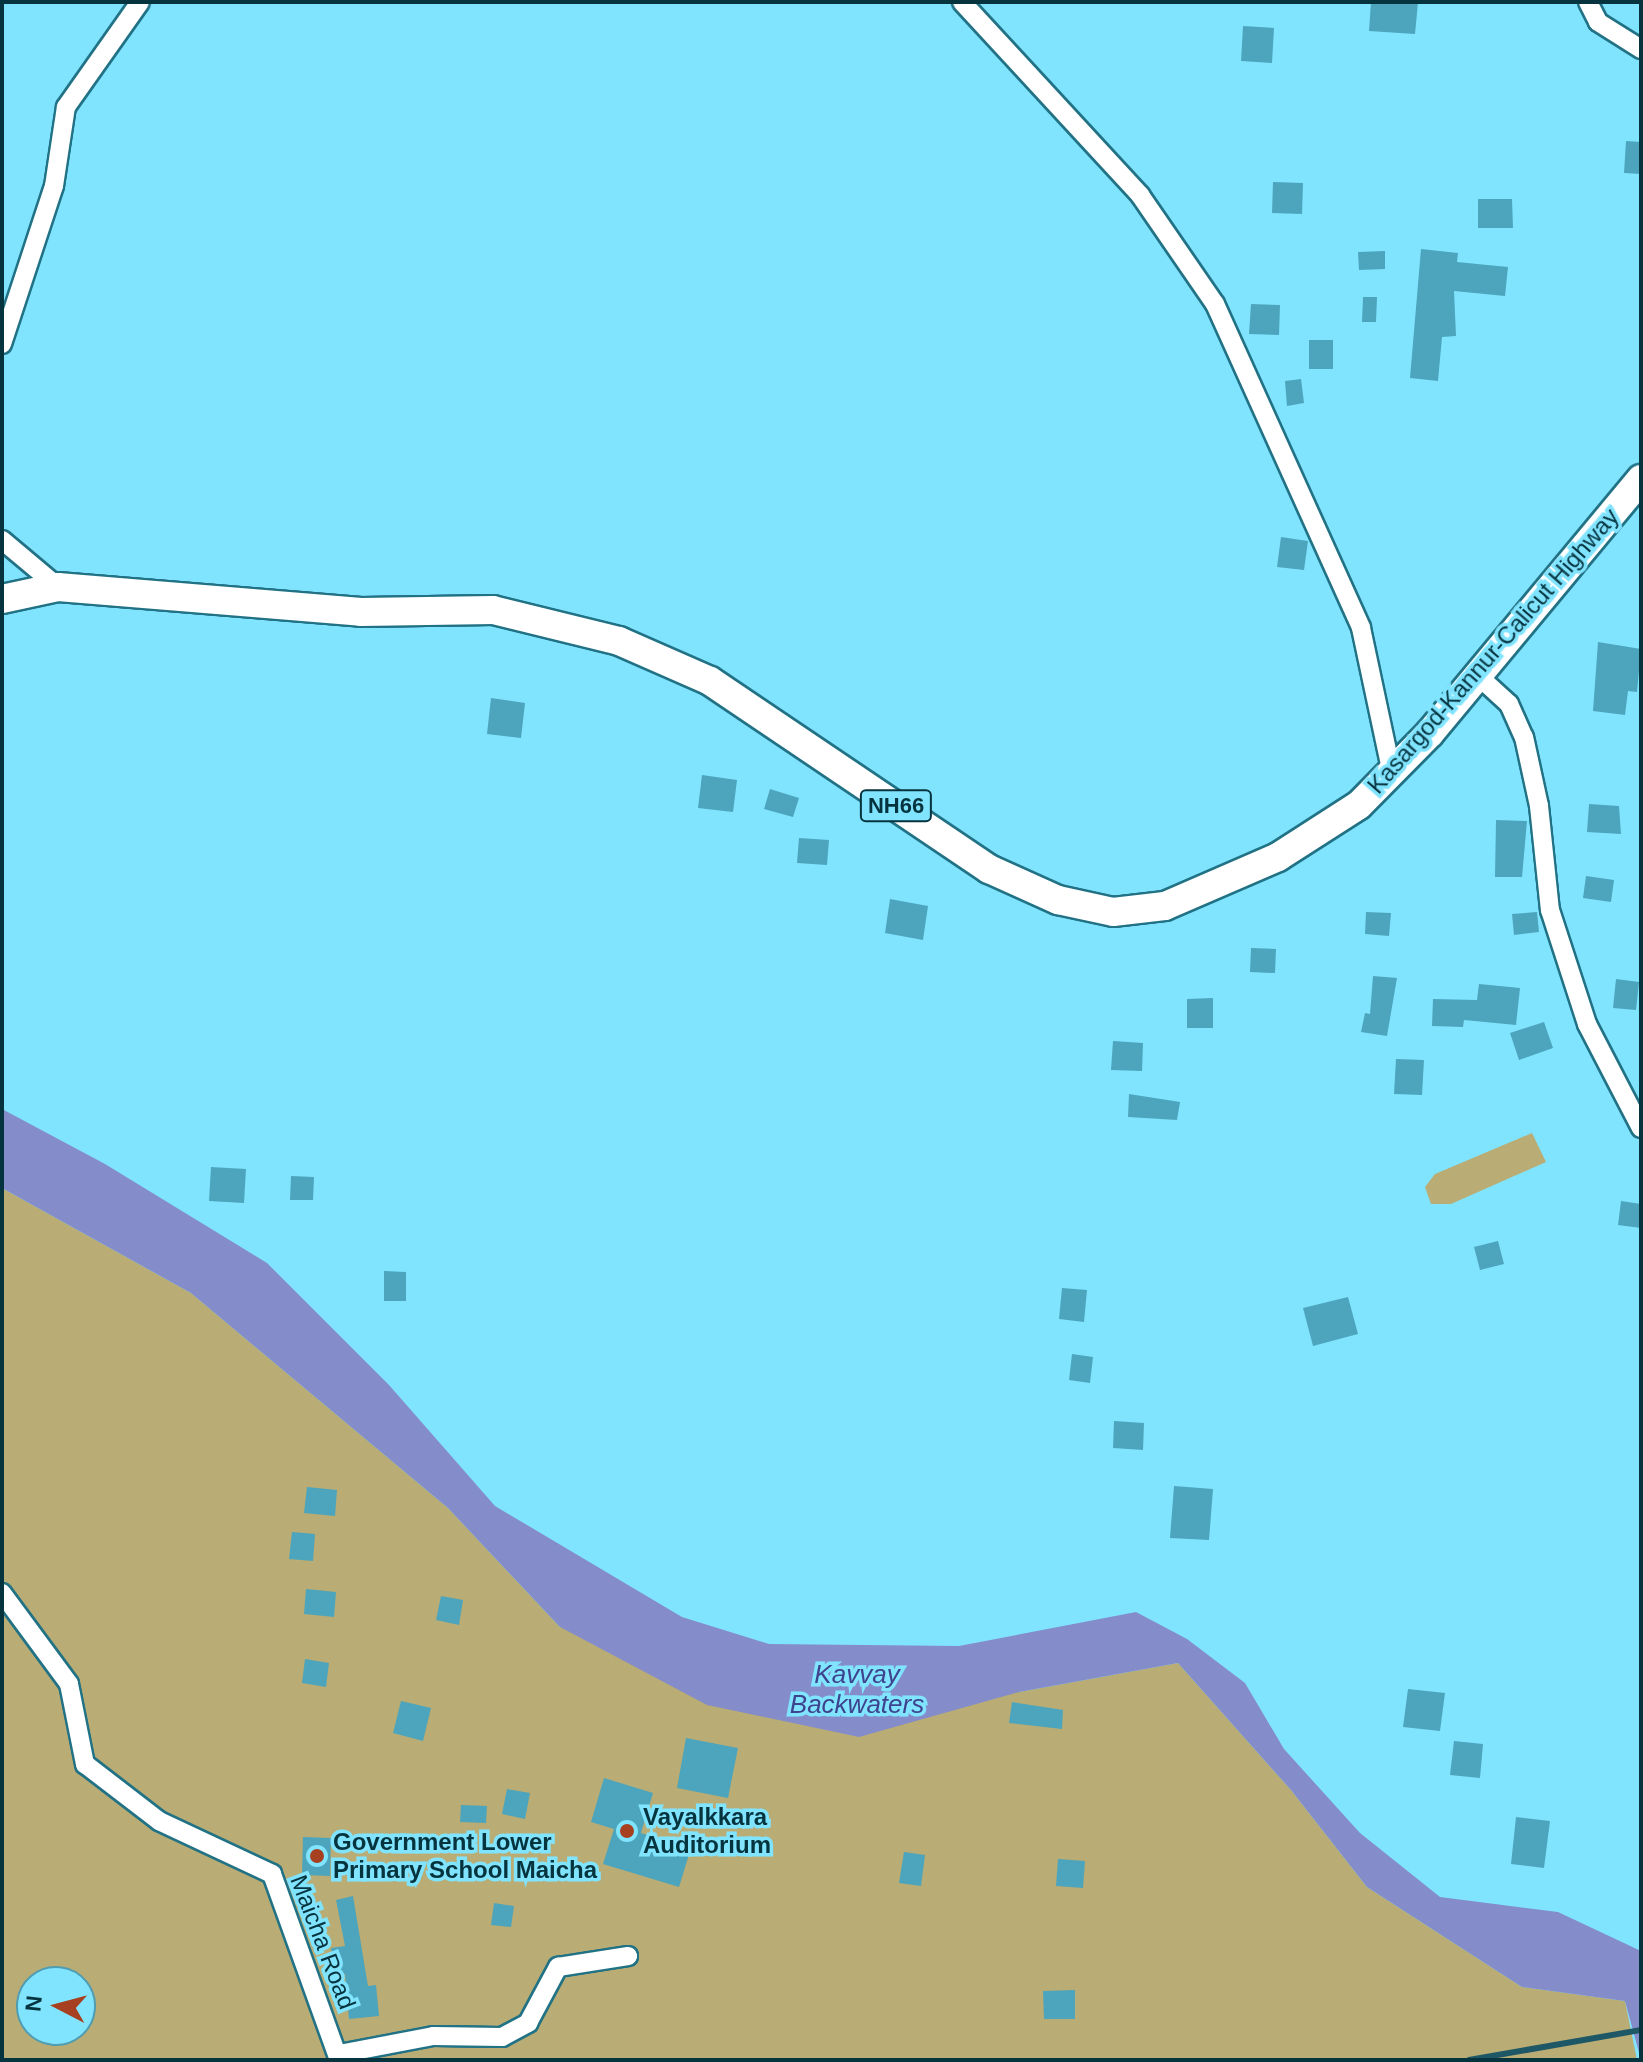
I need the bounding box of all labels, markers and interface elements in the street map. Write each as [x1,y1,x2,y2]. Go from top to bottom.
street label: Kasargod-Kannur-Calicut Highway [1361,503,1625,799]
road number: NH66 [858,788,934,824]
water label: Kavvay Backwaters [790,1659,924,1720]
place label: Vayalkkara Auditorium [643,1803,771,1859]
marker: Vayalkkara Auditorium [618,1822,636,1840]
place label: Government Lower Primary School Maicha [333,1828,597,1884]
marker: Government Lower Primary School Maicha [308,1847,326,1865]
street label: Maicha Road [284,1871,362,2013]
north arrow [16,1966,96,2046]
text: N [20,1994,47,2013]

